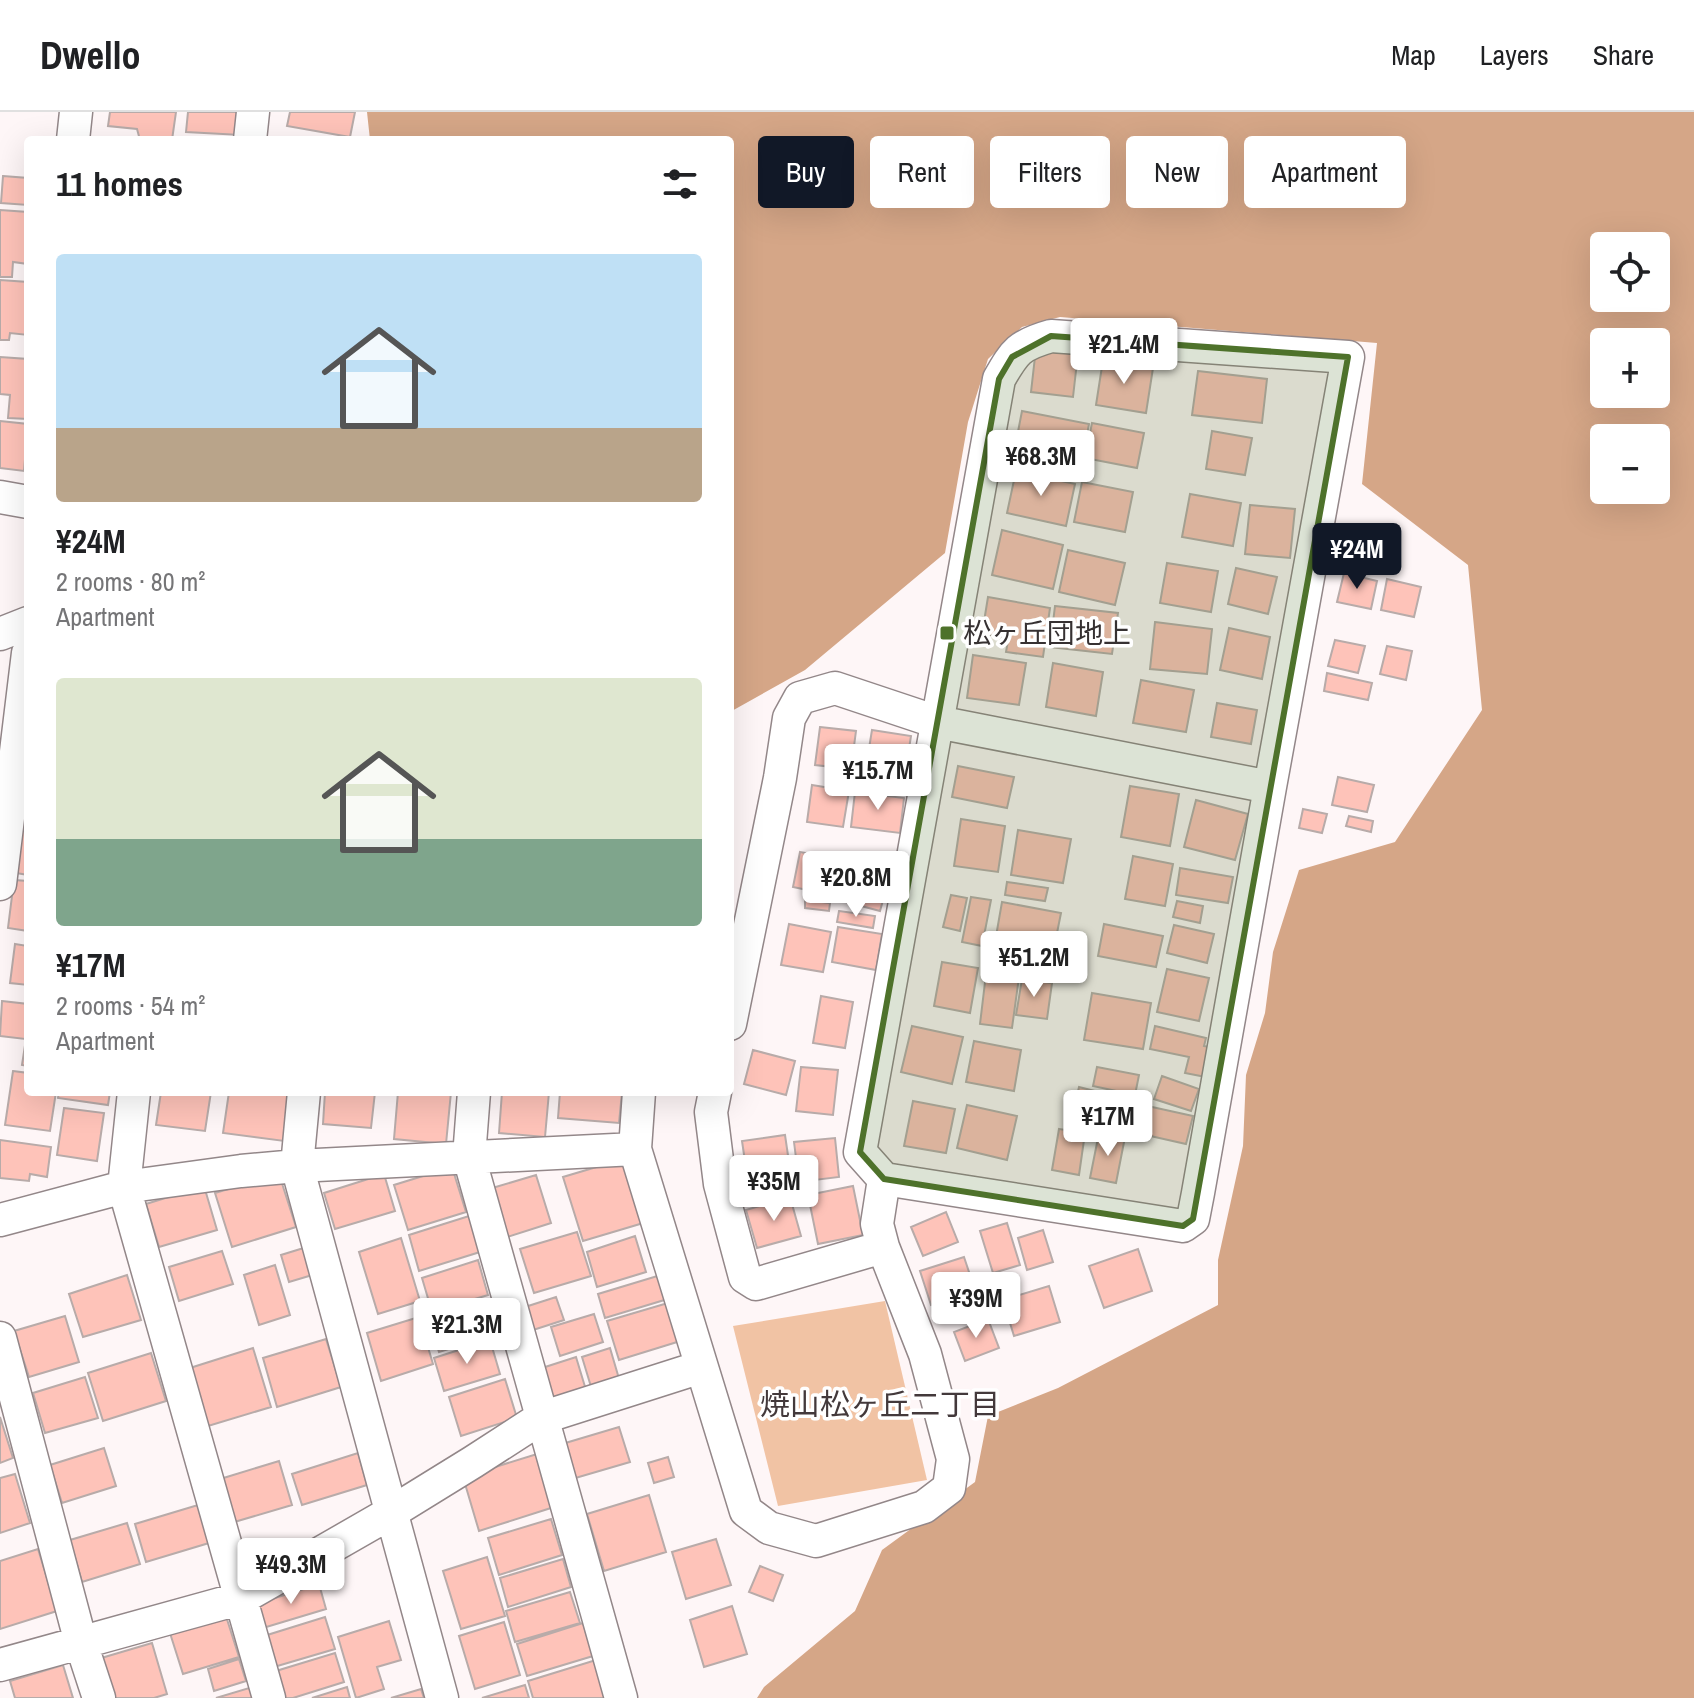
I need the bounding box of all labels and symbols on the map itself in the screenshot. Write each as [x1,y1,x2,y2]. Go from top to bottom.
pin: ¥21.4M [1059,318,1189,386]
pin: ¥68.3M [976,430,1106,498]
pin: ¥24M [1310,523,1404,591]
place label: 松ヶ丘団地上 [963,614,1131,652]
marker: 松ヶ丘団地上 [938,624,956,642]
pin: ¥15.7M [813,744,943,812]
pin: ¥20.8M [791,851,921,919]
pin: ¥51.2M [969,931,1099,999]
pin: ¥17M [1061,1090,1155,1158]
pin: ¥35M [727,1155,821,1223]
pin: ¥39M [929,1272,1023,1340]
pin: ¥21.3M [402,1298,532,1366]
district label: 焼山松ヶ丘二丁目 [760,1384,1000,1424]
pin: ¥49.3M [226,1538,356,1606]

